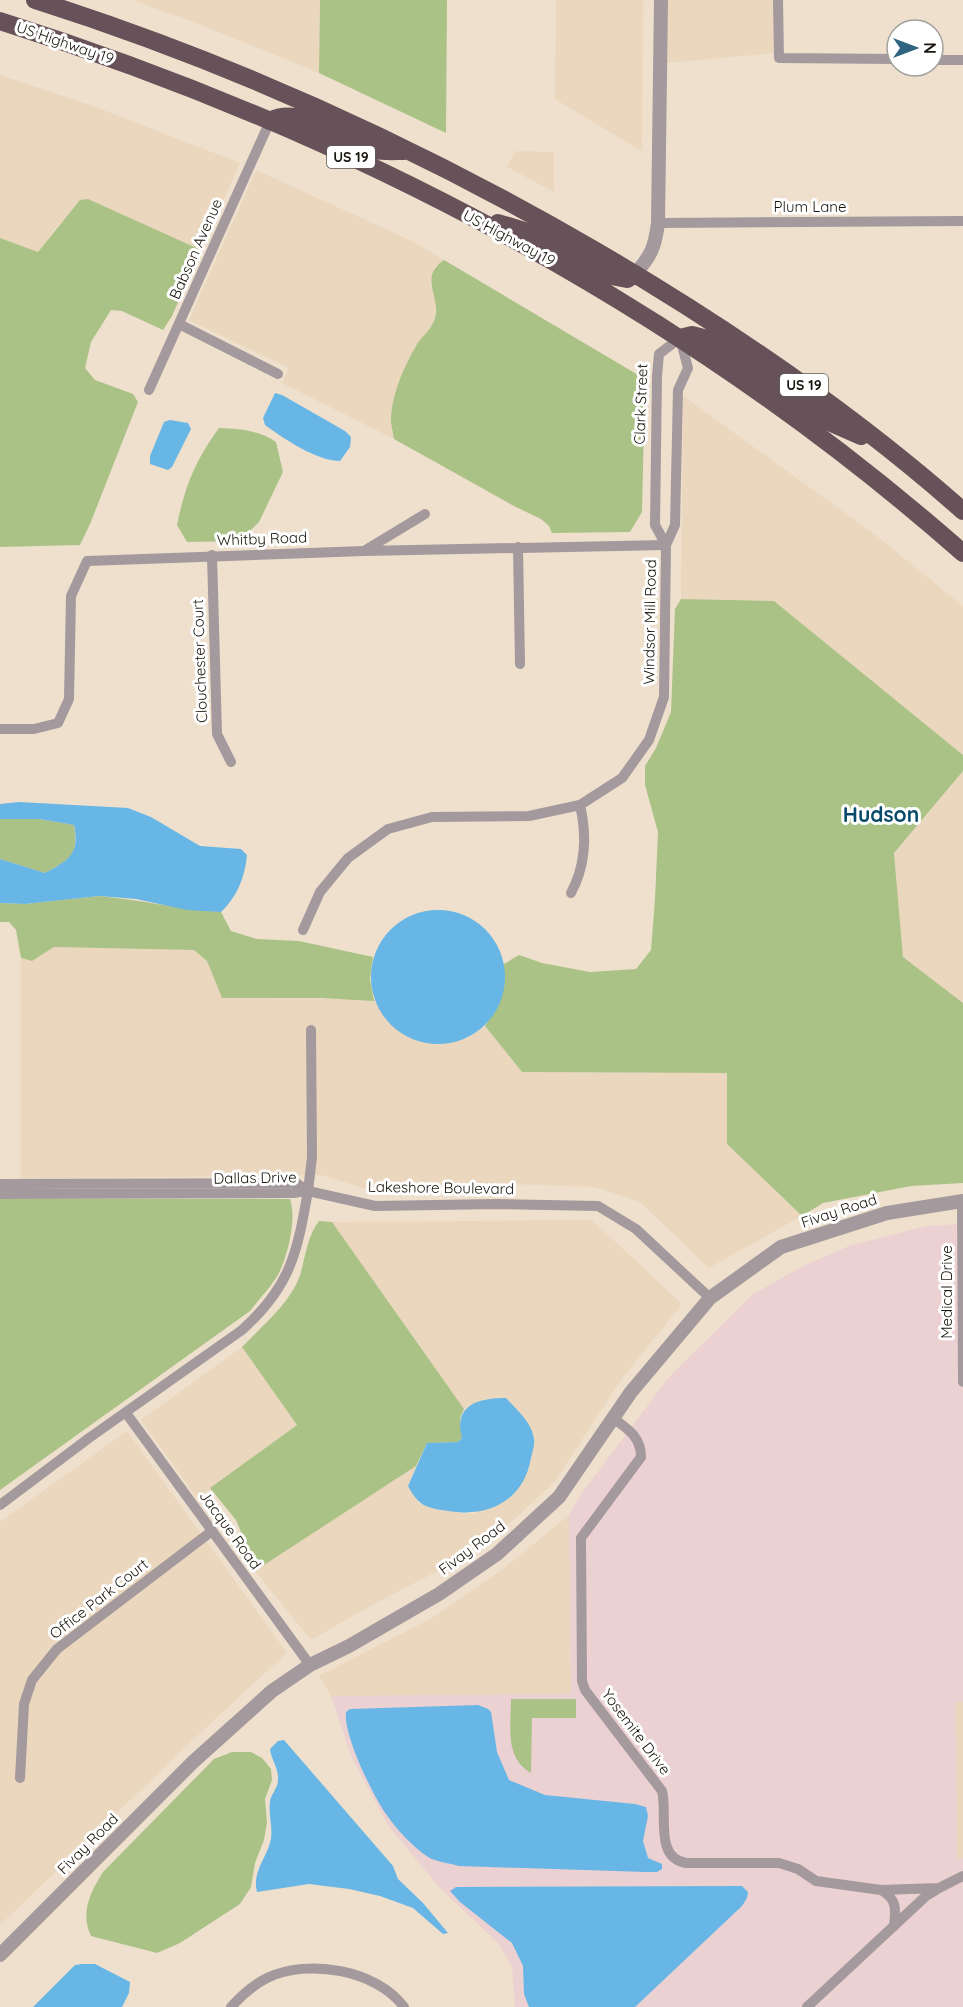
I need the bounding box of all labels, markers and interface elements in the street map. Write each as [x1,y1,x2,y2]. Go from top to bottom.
street label: US Highway 19 [14,17,116,68]
north arrow [885,18,945,78]
text: N [920,42,940,54]
road number: US 19 [327,146,375,168]
street label: Babson Avenue [165,196,226,302]
street label: Plum Lane [774,197,846,216]
street label: US Highway 19 [460,205,559,270]
street label: Clark Street [630,363,651,445]
road number: US 19 [780,374,828,396]
street label: Whitby Road [217,527,307,550]
street label: Windsor Mill Road [639,559,660,685]
street label: Clouchester Court [188,599,211,723]
district label: Hudson [843,801,919,827]
street label: Dallas Drive [213,1167,297,1188]
street label: Lakeshore Boulevard [368,1177,514,1198]
street label: Fivay Road [799,1189,879,1232]
street label: Medical Drive [937,1245,956,1339]
street label: Jacque Road [195,1487,265,1573]
street label: Fivay Road [435,1516,509,1579]
street label: Office Park Court [46,1554,152,1643]
street label: Yosemite Drive [598,1685,675,1779]
street label: Fivay Road [53,1809,122,1878]

